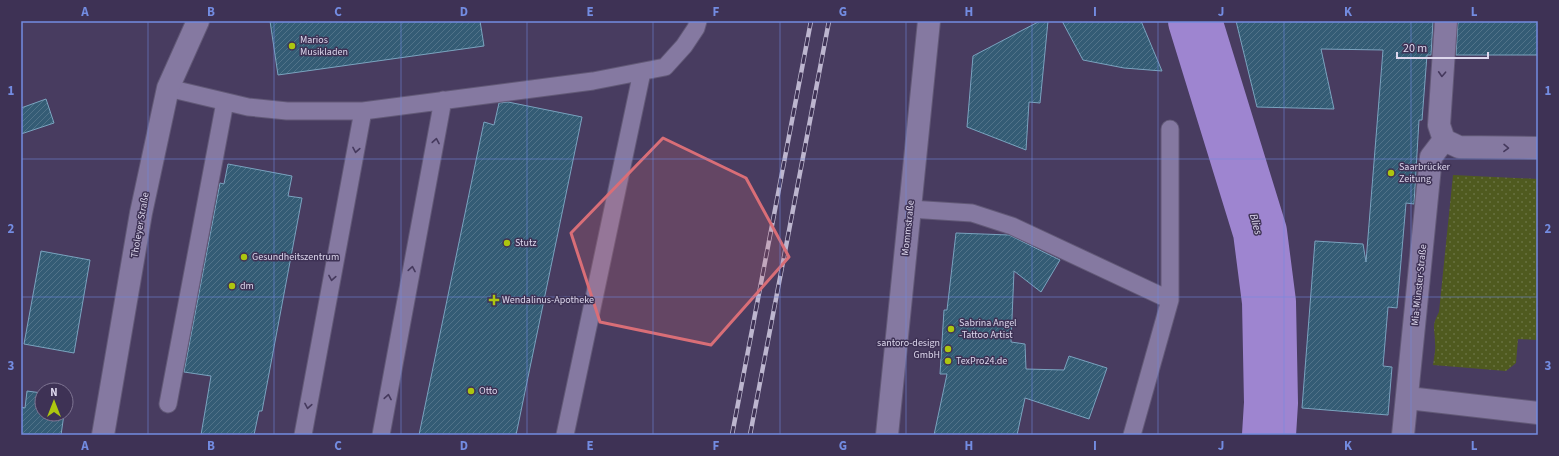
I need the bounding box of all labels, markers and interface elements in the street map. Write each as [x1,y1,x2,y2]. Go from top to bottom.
text: A [80,3,89,21]
text: B [207,3,215,21]
text: C [334,3,342,21]
text: D [460,3,468,21]
text: E [586,3,594,21]
text: F [713,3,720,21]
text: G [839,3,847,21]
text: H [965,3,973,21]
text: I [1093,3,1097,21]
text: J [1218,3,1224,21]
text: K [1344,3,1353,21]
text: L [1471,3,1478,21]
place label: Marios Musikladen [300,33,348,59]
scale bar [1397,34,1488,60]
text: 20 m [1403,40,1427,57]
marker: Marios Musikladen [287,41,297,51]
one-way arrow [1438,71,1447,77]
text: 1 [8,82,15,100]
text: 1 [1545,82,1552,100]
one-way arrow [431,138,439,144]
one-way arrow [1503,144,1509,152]
one-way arrow [352,147,360,153]
place label: Saarbrücker Zeitung [1399,160,1451,186]
marker: Saarbrücker Zeitung [1386,168,1396,178]
street label: Tholeyer Straße [127,191,153,259]
street label: Mommstraße [898,200,918,256]
water label: Blies [1246,212,1266,237]
text: 2 [8,220,15,238]
text: 2 [1545,220,1552,238]
place label: Stutz [515,236,537,250]
marker: Stutz [502,238,512,248]
street label: Mia-Münster-Straße [1408,244,1430,326]
place label: Gesundheitszentrum [252,250,339,264]
marker: Gesundheitszentrum [239,252,249,262]
one-way arrow [407,266,416,272]
one-way arrow [328,275,337,281]
place label: dm [240,279,254,293]
marker: dm [227,281,237,291]
place label: Wendalinus-Apotheke [502,293,594,307]
marker: Wendalinus-Apotheke [489,295,499,305]
place label: Sabrina Angel -Tattoo Artist [959,316,1017,342]
marker: Sabrina Angel -Tattoo Artist [946,324,956,334]
place label: santoro-design GmbH [877,336,940,362]
marker: santoro-design GmbH [943,344,953,354]
place label: TexPro24.de [956,354,1007,368]
marker: TexPro24.de [943,356,953,366]
text: 3 [8,357,15,375]
text: 3 [1545,357,1552,375]
north arrow [34,382,74,422]
place label: Otto [479,384,497,398]
text: N [50,385,58,400]
marker: Otto [466,386,476,396]
one-way arrow [384,394,392,400]
one-way arrow [305,402,313,409]
text: A [80,437,89,455]
text: B [207,437,215,455]
text: C [334,437,342,455]
text: D [460,437,468,455]
text: E [586,437,594,455]
text: F [713,437,720,455]
text: G [839,437,847,455]
text: H [965,437,973,455]
text: I [1093,437,1097,455]
text: J [1218,437,1224,455]
text: K [1344,437,1353,455]
text: L [1471,437,1478,455]

